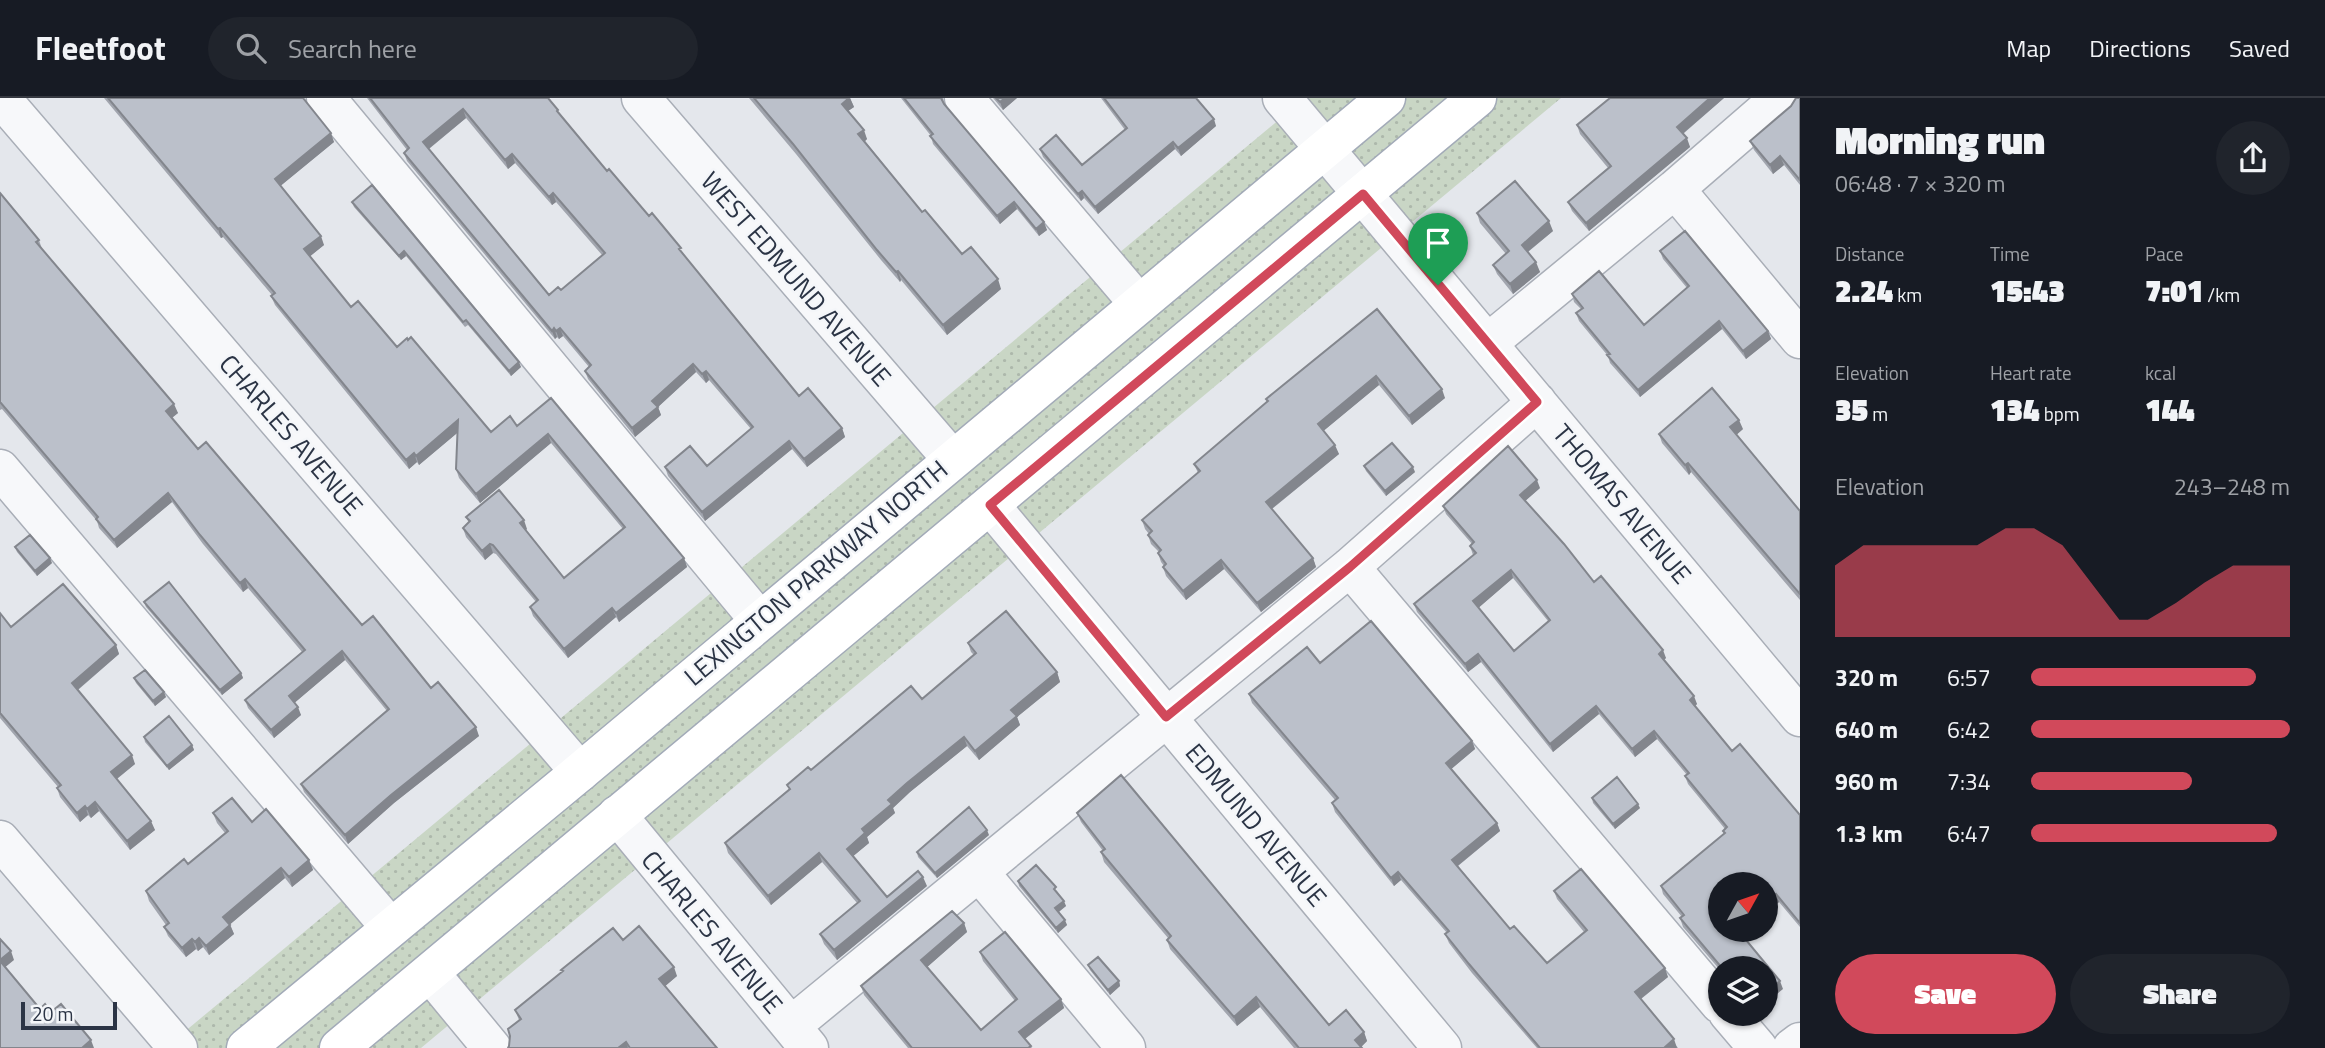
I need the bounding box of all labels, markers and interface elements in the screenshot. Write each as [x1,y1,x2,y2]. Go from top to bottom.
search box [208,17,698,80]
text: Fleetfoot [35,23,166,73]
icon: search [232,29,270,67]
text: Search here [288,29,417,68]
text: Map [2006,30,2051,66]
text: Directions [2089,30,2191,66]
text: Saved [2229,30,2290,66]
text: Morning run [1835,111,2045,169]
button: share [2216,121,2290,195]
street label: WEST EDMUND AVENUE [692,163,901,395]
text: 06:48 · 7 × 320 m [1835,166,2005,201]
pin [1408,213,1468,285]
icon: arrive [1419,224,1457,262]
text: Distance [1835,239,1904,268]
text: Time [1990,239,2030,268]
text: Pace [2145,239,2183,268]
text: 2.24 [1835,268,1893,314]
text: 15:43 [1990,268,2065,314]
text: 7:01 [2145,268,2203,314]
text: km [1893,280,1922,309]
text: /km [2203,280,2240,309]
street label: CHARLES AVENUE [210,345,373,524]
text: Elevation [1835,358,1909,387]
text: Heart rate [1990,358,2072,387]
text: kcal [2145,358,2176,387]
text: 35 [1835,387,1868,433]
text: 134 [1990,387,2040,433]
text: 144 [2145,387,2195,433]
text: m [1868,399,1888,428]
text: bpm [2040,399,2080,428]
street label: THOMAS AVENUE [1544,415,1701,592]
street label: LEXINGTON PARKWAY NORTH [675,450,956,695]
text: Elevation [1835,469,1924,504]
text: 243–248 m [2174,469,2290,504]
text: 320 m [1835,660,1898,695]
text: 6:57 [1947,660,1991,695]
text: 640 m [1835,712,1898,747]
text: 6:42 [1947,712,1991,747]
street label: EDMUND AVENUE [1176,734,1336,915]
text: 960 m [1835,764,1898,799]
text: 7:34 [1947,764,1991,799]
text: 1.3 km [1835,816,1903,851]
text: 6:47 [1947,816,1991,851]
street label: CHARLES AVENUE [632,841,792,1022]
north arrow [1708,872,1778,942]
map controls [1708,872,1778,1026]
button: Save [1835,954,2056,1034]
button: Share [2070,954,2290,1034]
button: layers [1708,956,1778,1026]
scale bar [21,999,117,1031]
text: 20 m [32,999,73,1028]

